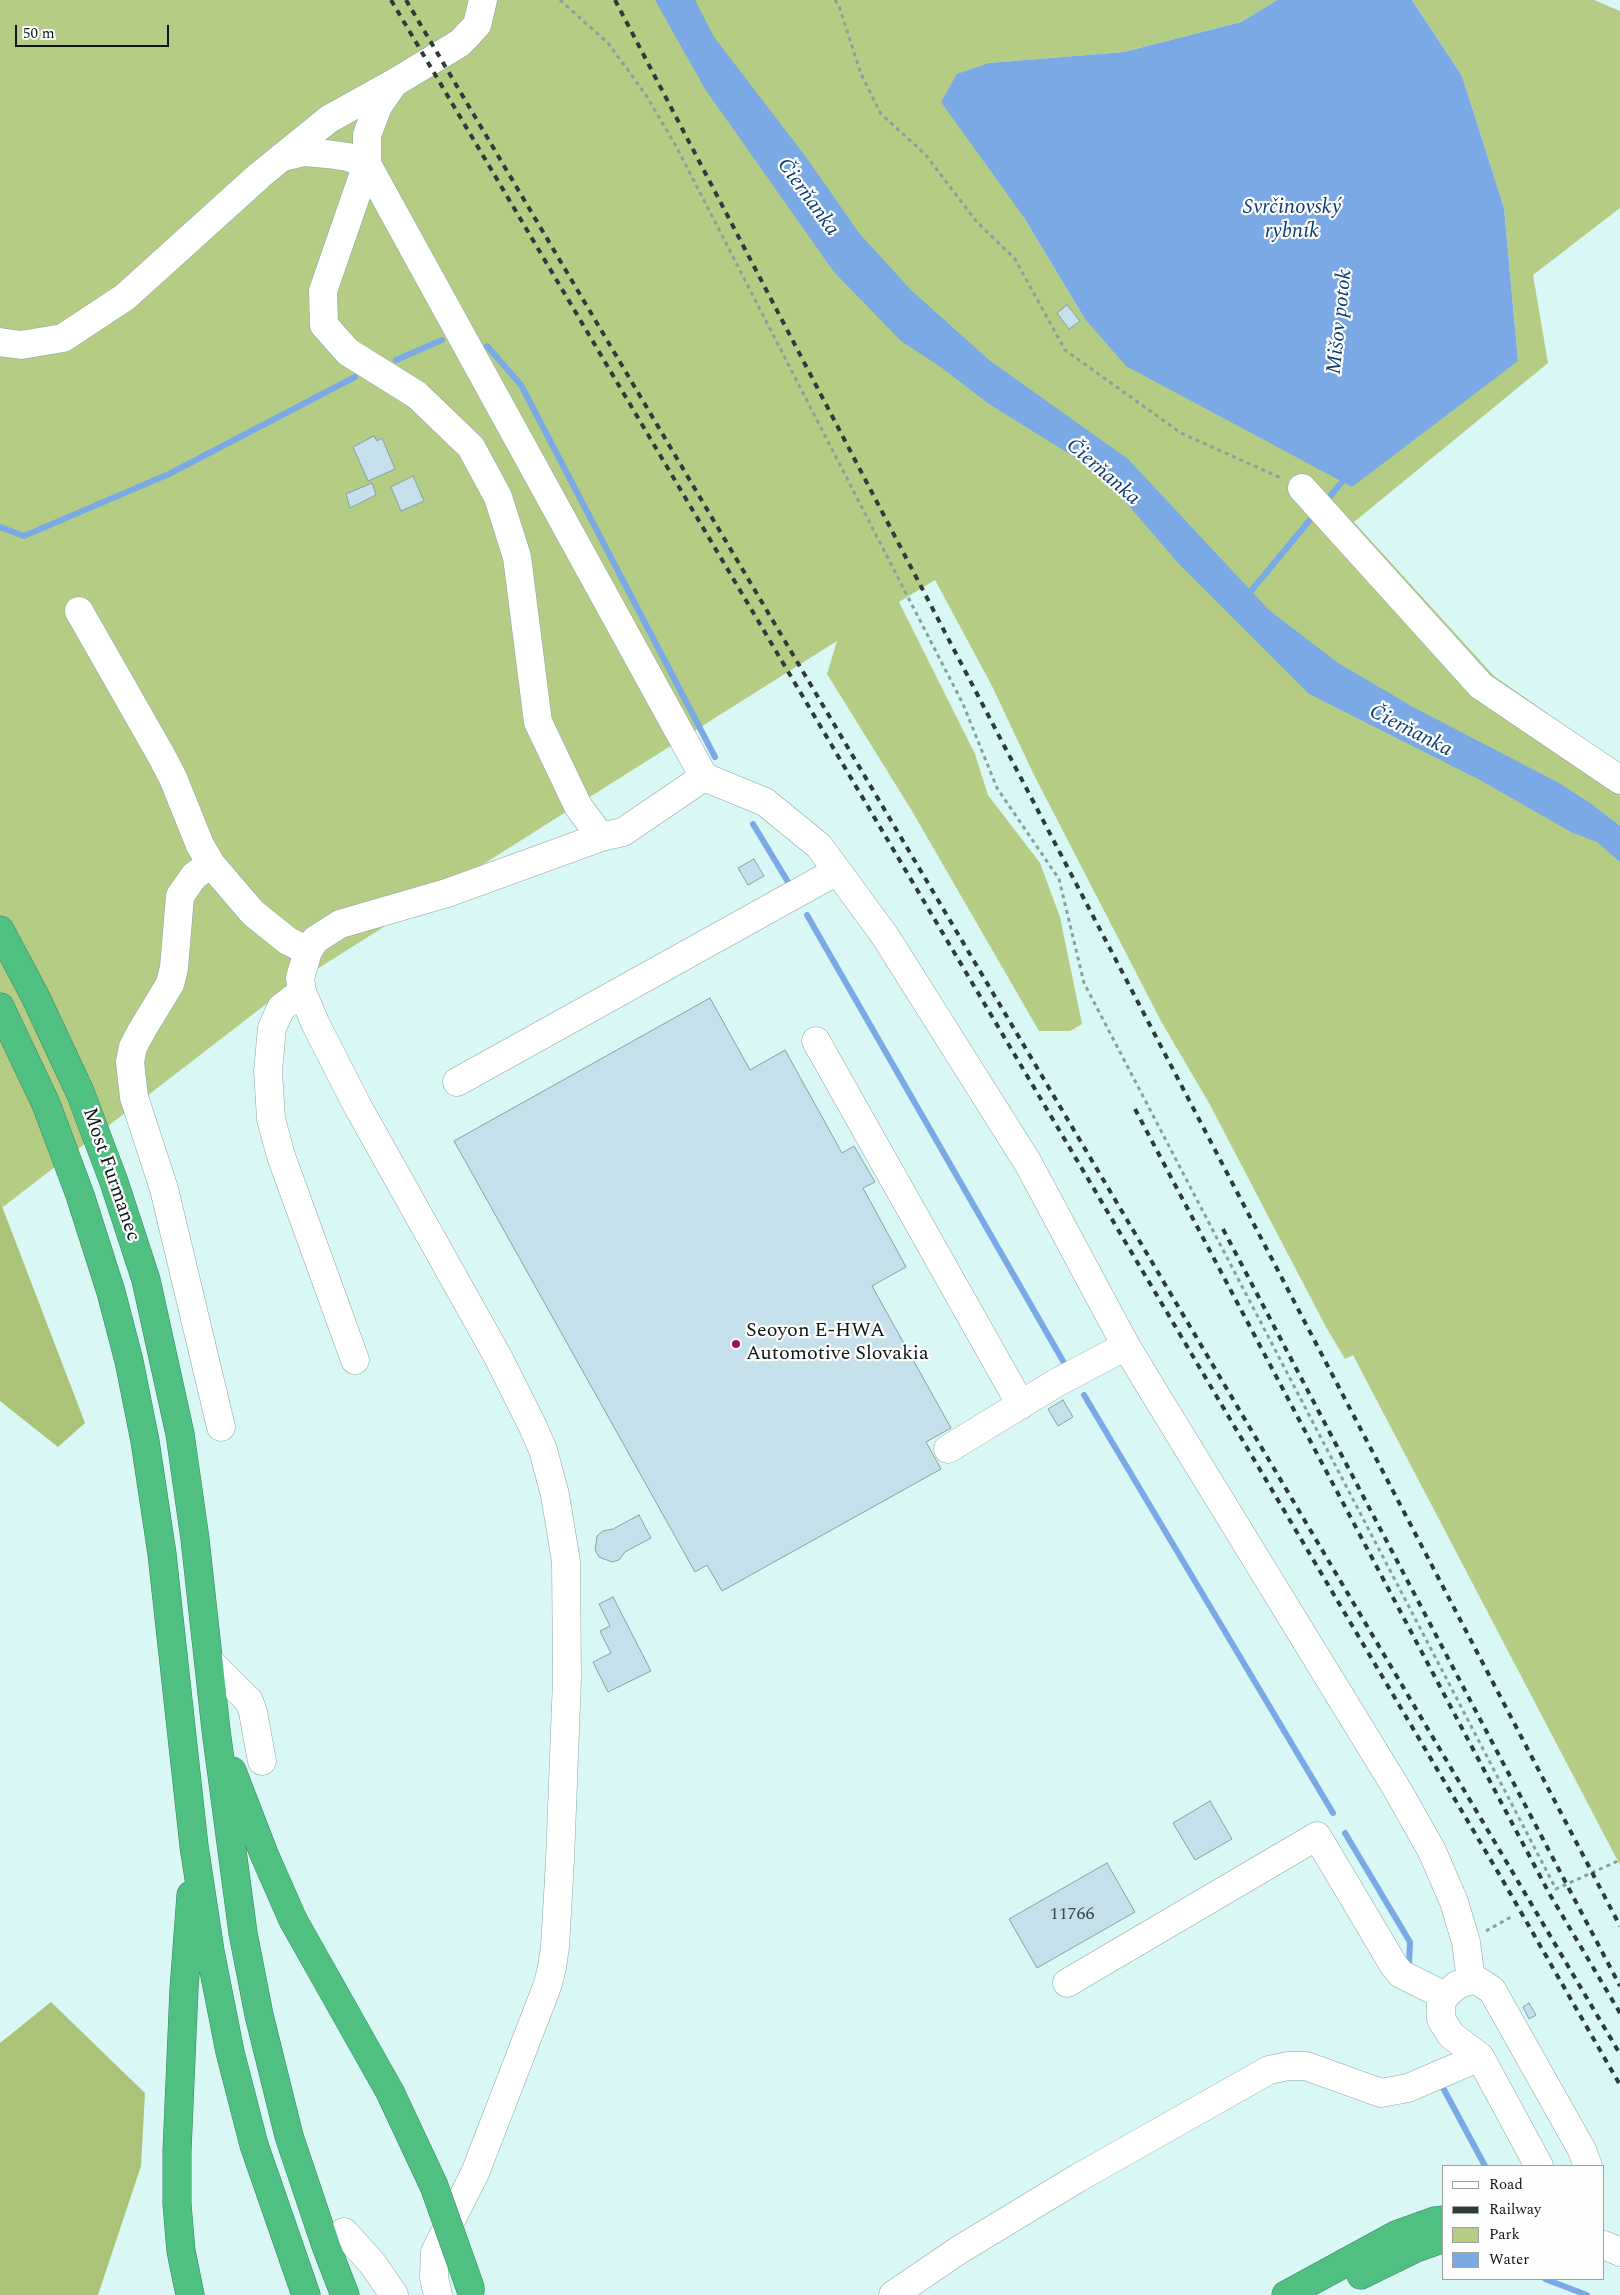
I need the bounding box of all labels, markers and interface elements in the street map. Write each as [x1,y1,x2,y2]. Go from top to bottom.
scale bar [18,15,171,47]
text: 50 m [23,22,55,45]
water label: Čierňanka [770,154,844,242]
water label: Svrčinovský rybník [1243,196,1341,246]
water label: Mišov potok [1323,268,1359,376]
water label: Čierňanka [1060,434,1144,512]
water label: Čierňanka [1364,700,1456,764]
street label: Most Furmanec [76,1105,144,1245]
place label: Seoyon E-HWA Automotive Slovakia [746,1320,929,1367]
marker: Seoyon E-HWA Automotive Slovakia [730,1338,742,1350]
house number: 11766 [1050,1904,1094,1926]
legend [1442,2165,1605,2280]
text: Road [1489,2173,1523,2196]
text: Railway [1489,2198,1541,2221]
text: Park [1489,2223,1520,2246]
text: Water [1489,2248,1529,2271]

